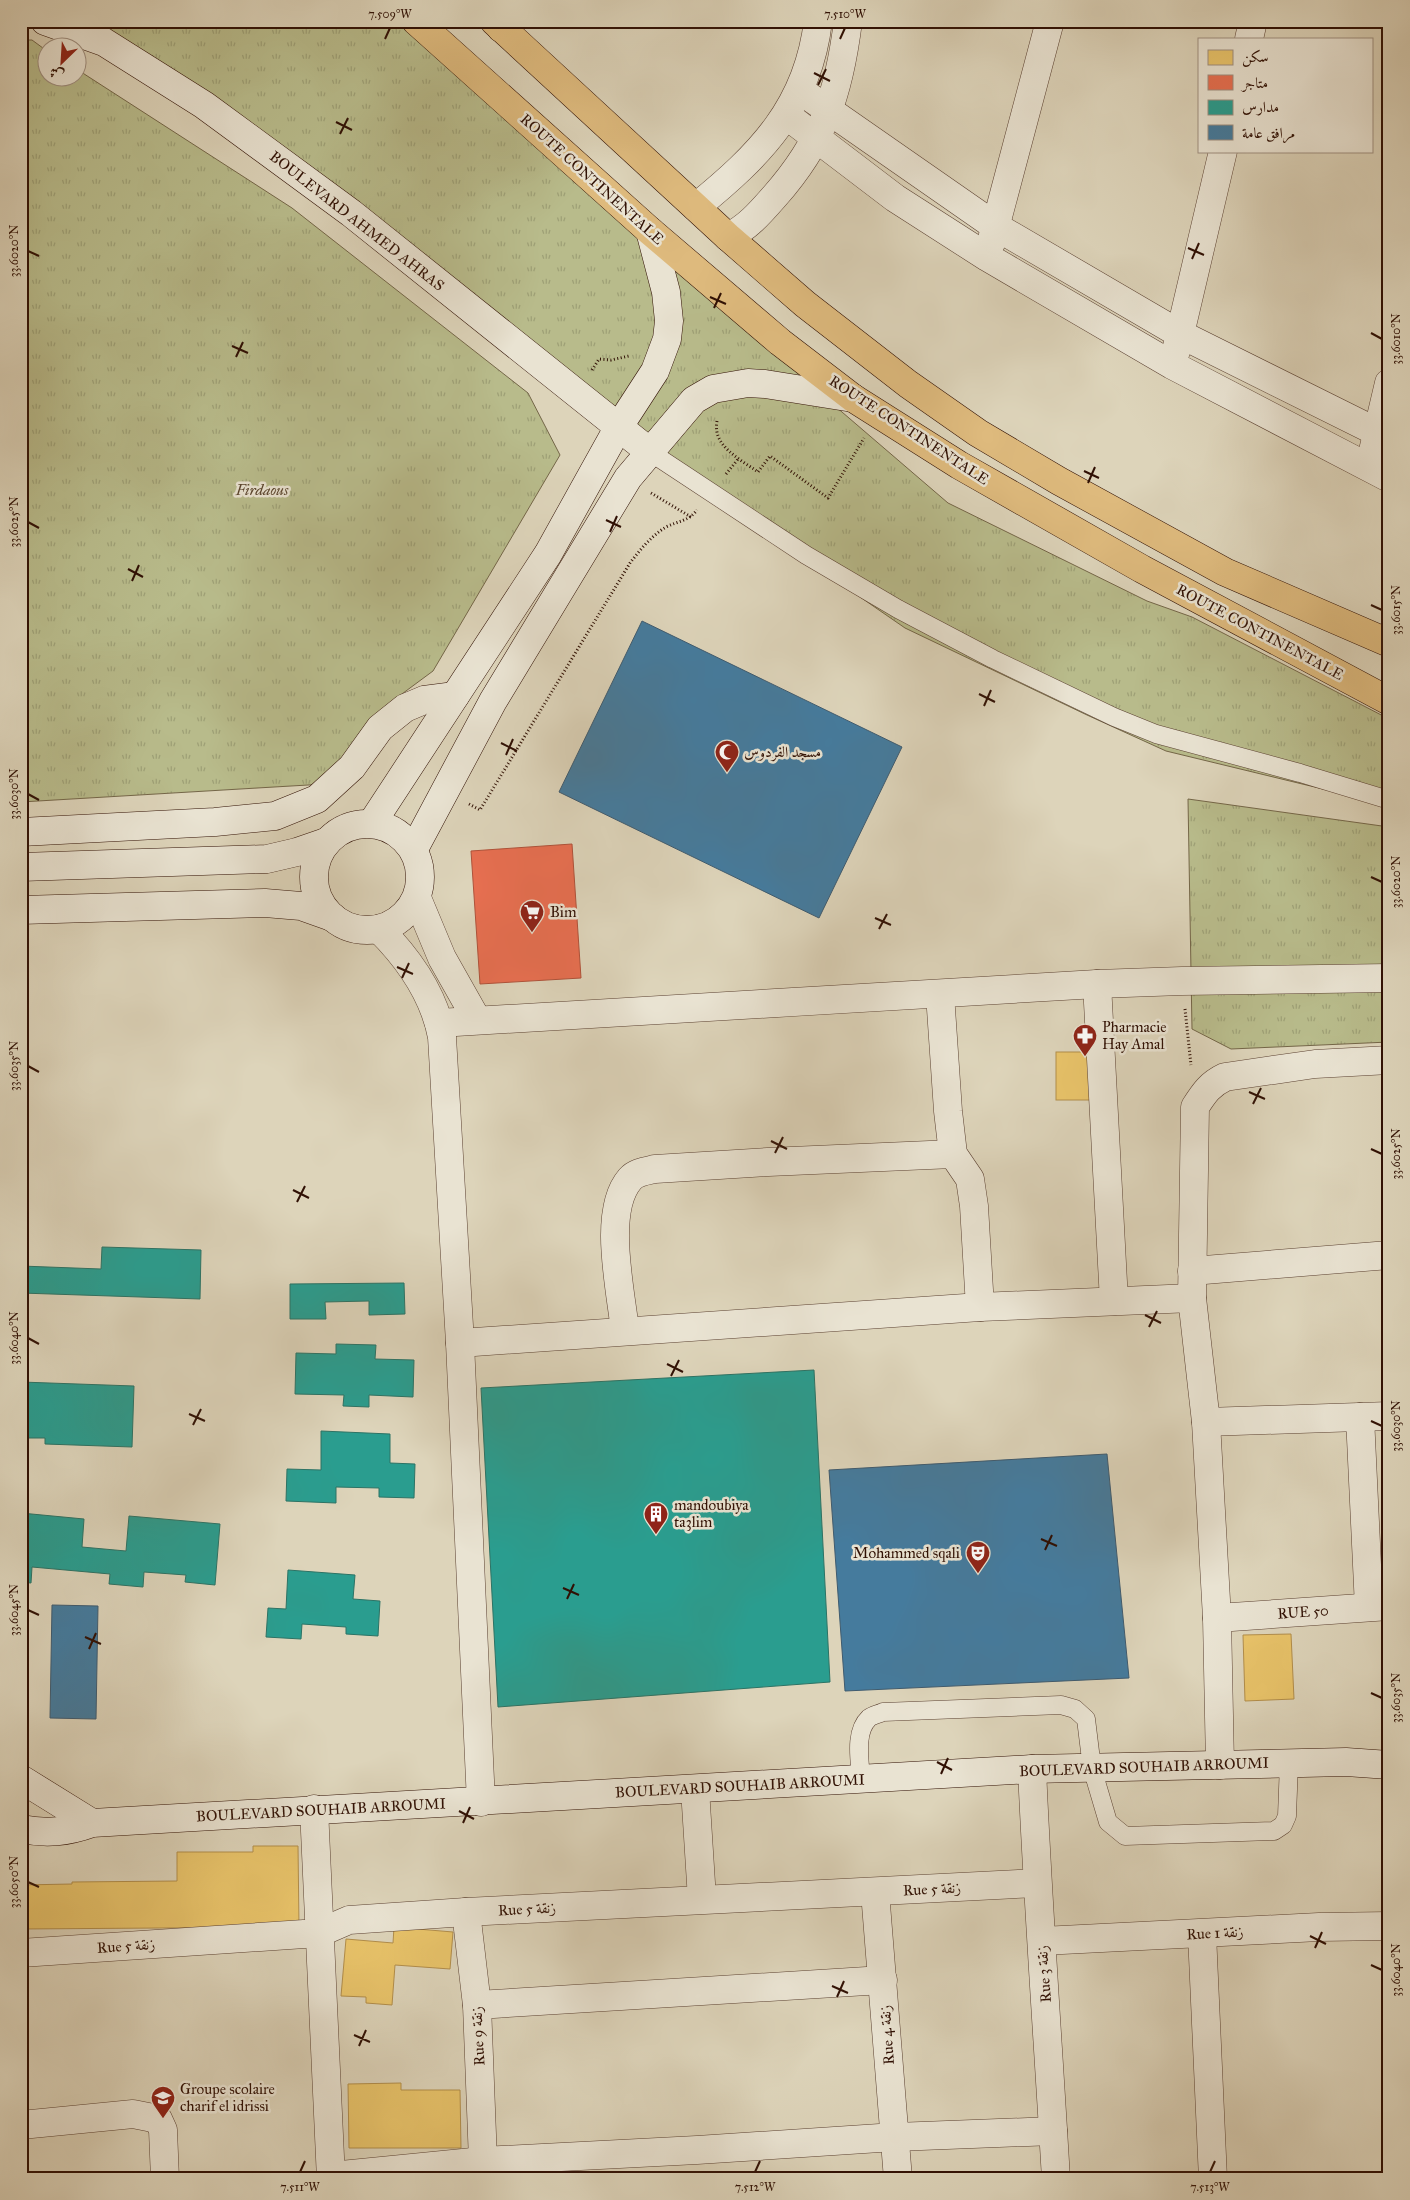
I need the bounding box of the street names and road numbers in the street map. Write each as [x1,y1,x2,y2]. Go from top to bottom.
street label: ROUTE CONTINENTALE [517,110,668,248]
street label: BOULEVARD AHMED AHRAS [266,147,448,295]
street label: ROUTE CONTINENTALE [826,372,992,489]
street label: ROUTE CONTINENTALE [1173,580,1347,684]
street label: RUE 50 [1277,1601,1329,1623]
street label: BOULEVARD SOUHAIB ARROUMI [1019,1754,1269,1780]
street label: BOULEVARD SOUHAIB ARROUMI [615,1770,865,1802]
street label: BOULEVARD SOUHAIB ARROUMI [196,1794,446,1826]
street label: Rue 5 زنقة [902,1878,962,1900]
street label: Rue 5 زنقة [497,1898,557,1920]
street label: Rue 1 زنقة [1186,1923,1244,1943]
street label: Rue 5 زنقة [96,1935,156,1957]
street label: Rue 3 زنقة [1033,1945,1055,2003]
street label: Rue 4 زنقة [876,2005,898,2065]
street label: Rue 9 زنقة [467,2006,489,2066]

